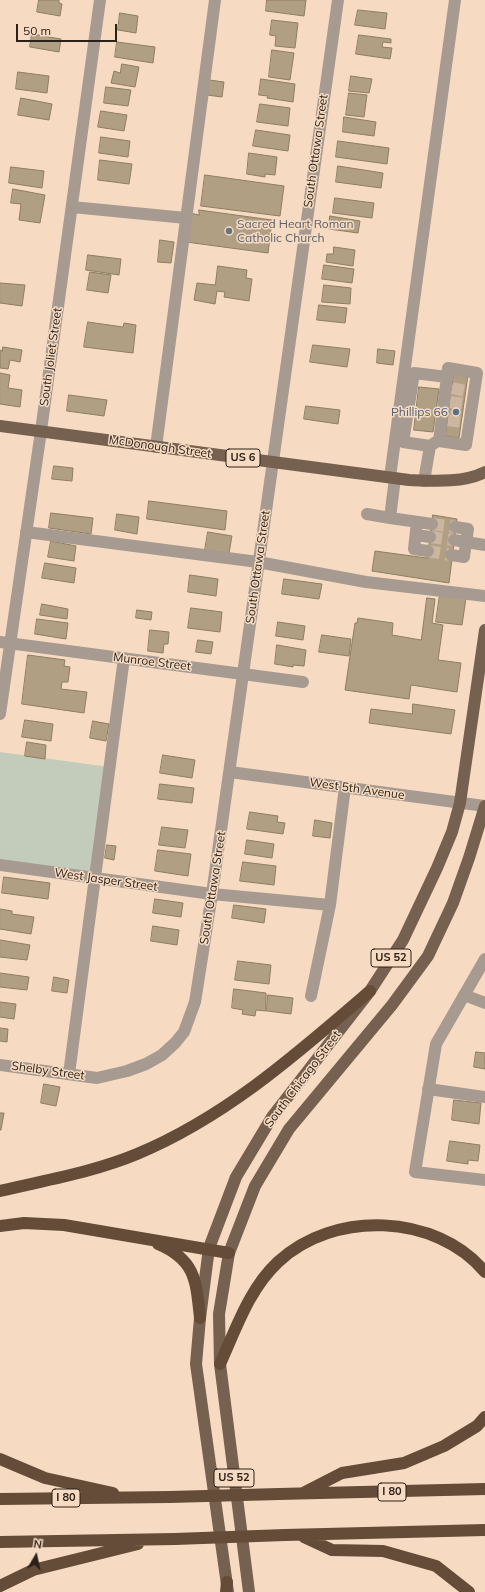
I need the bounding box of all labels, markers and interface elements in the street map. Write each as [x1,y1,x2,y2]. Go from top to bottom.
scale bar [18,16,119,42]
text: 50 m [23,23,51,38]
street label: South Ottawa Street [301,94,331,208]
place label: Sacred Heart Roman Catholic Church [237,217,353,245]
marker: Sacred Heart Roman Catholic Church [224,226,234,236]
street label: South Joliet Street [37,307,65,407]
place label: Phillips 66 [391,405,448,419]
marker: Phillips 66 [451,407,461,417]
street label: McDonough Street [108,433,212,461]
road number: US 6 [226,449,260,467]
street label: South Ottawa Street [243,510,273,624]
street label: Munroe Street [112,650,192,674]
street label: West 5th Avenue [309,775,405,803]
street label: South Ottawa Street [197,831,229,945]
street label: West Jasper Street [54,866,158,894]
road number: US 52 [371,949,411,967]
street label: South Chicago Street [262,1028,344,1130]
street label: Shelby Street [11,1059,85,1083]
road number: US 52 [214,1469,254,1487]
road number: I 80 [378,1483,406,1501]
road number: I 80 [52,1489,80,1507]
north arrow [16,1536,56,1576]
text: N [33,1537,43,1552]

